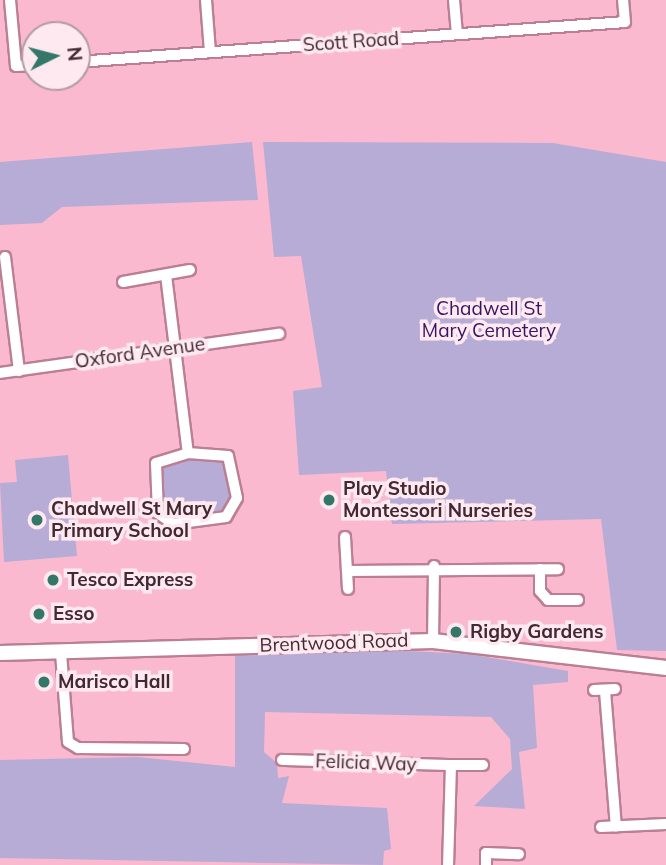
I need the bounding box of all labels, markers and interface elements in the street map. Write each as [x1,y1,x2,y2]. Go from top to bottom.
north arrow [21,21,91,91]
street label: Scott Road [302,27,400,57]
text: N [62,46,88,62]
park label: Chadwell St Mary Cemetery [422,298,556,342]
street label: Oxford Avenue [73,333,207,373]
place label: Play Studio Montessori Nurseries [343,478,533,522]
marker: Play Studio Montessori Nurseries [321,492,337,508]
place label: Chadwell St Mary Primary School [51,498,212,542]
marker: Chadwell St Mary Primary School [29,512,45,528]
place label: Tesco Express [67,569,193,591]
marker: Tesco Express [45,572,61,588]
place label: Esso [53,603,94,625]
marker: Esso [31,606,47,622]
place label: Rigby Gardens [470,621,604,643]
marker: Rigby Gardens [448,624,464,640]
street label: Brentwood Road [259,629,409,657]
place label: Marisco Hall [58,671,170,693]
marker: Marisco Hall [36,674,52,690]
street label: Felicia Way [315,750,417,776]

